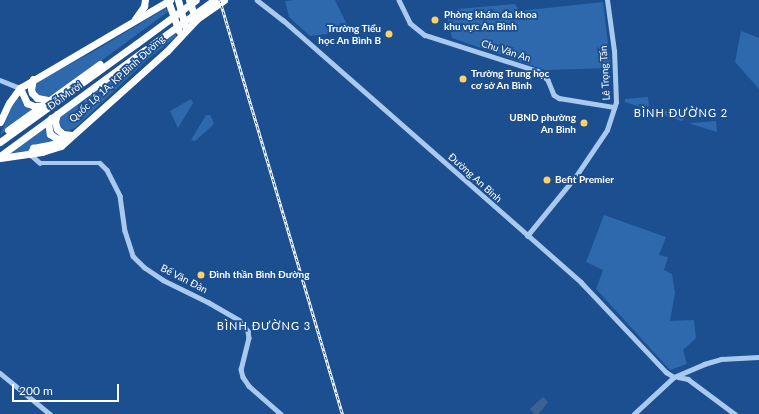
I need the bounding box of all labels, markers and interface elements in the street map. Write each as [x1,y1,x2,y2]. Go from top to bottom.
place label: Phòng khám đa khoa khu vực An Bình [444,8,537,32]
marker: Phòng khám đa khoa khu vực An Bình [429,14,441,26]
place label: Trường Tiểu học An Bình B [318,22,381,46]
marker: Trường Tiểu học An Bình B [384,29,394,39]
street label: Quốc Lộ 1A, KP.Bình Đường [67,33,167,125]
street label: Chu Văn An [479,37,533,65]
street label: Lê Trọng Tấn [598,45,612,101]
place label: Trường Trung học cơ sở An Bình [471,67,550,90]
marker: Trường Trung học cơ sở An Bình [458,74,468,84]
street label: Đỗ Mười [45,79,85,113]
district label: BÌNH ĐƯỜNG 2 [634,106,728,120]
place label: UBND phường An Bình [509,111,576,134]
marker: UBND phường An Bình [579,118,589,128]
street label: Đường An Bình [446,151,504,205]
place label: Befit Premier [555,174,614,186]
marker: Befit Premier [542,175,552,185]
street label: Bế Văn Đàn [158,262,210,296]
place label: Đình thần Bình Đường [209,269,309,281]
marker: Đình thần Bình Đường [196,270,206,280]
district label: BÌNH ĐƯỜNG 3 [217,319,311,333]
scale bar [14,376,121,402]
text: 200 m [19,383,53,398]

